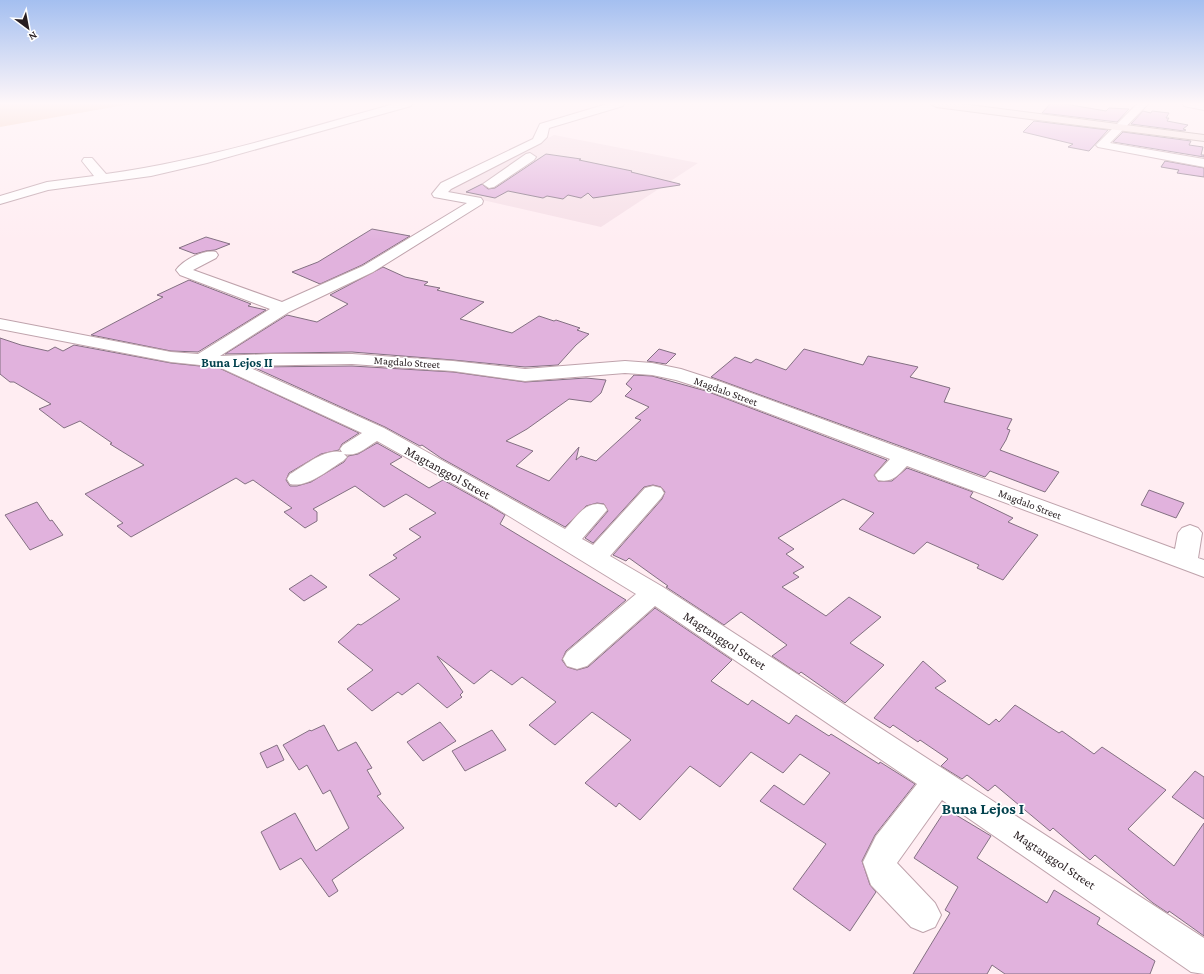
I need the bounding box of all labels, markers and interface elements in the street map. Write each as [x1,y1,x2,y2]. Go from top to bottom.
north arrow [8,8,48,48]
text: N [27,29,40,44]
street label: Magdalo Street [373,354,441,371]
district label: Buna Lejos II [201,355,273,371]
street label: Magdalo Street [692,374,760,409]
street label: Magtanggol Street [402,443,494,503]
street label: Magdalo Street [996,486,1064,523]
street label: Magtanggol Street [681,608,769,673]
district label: Buna Lejos I [942,800,1024,818]
street label: Magtanggol Street [1011,826,1099,893]

